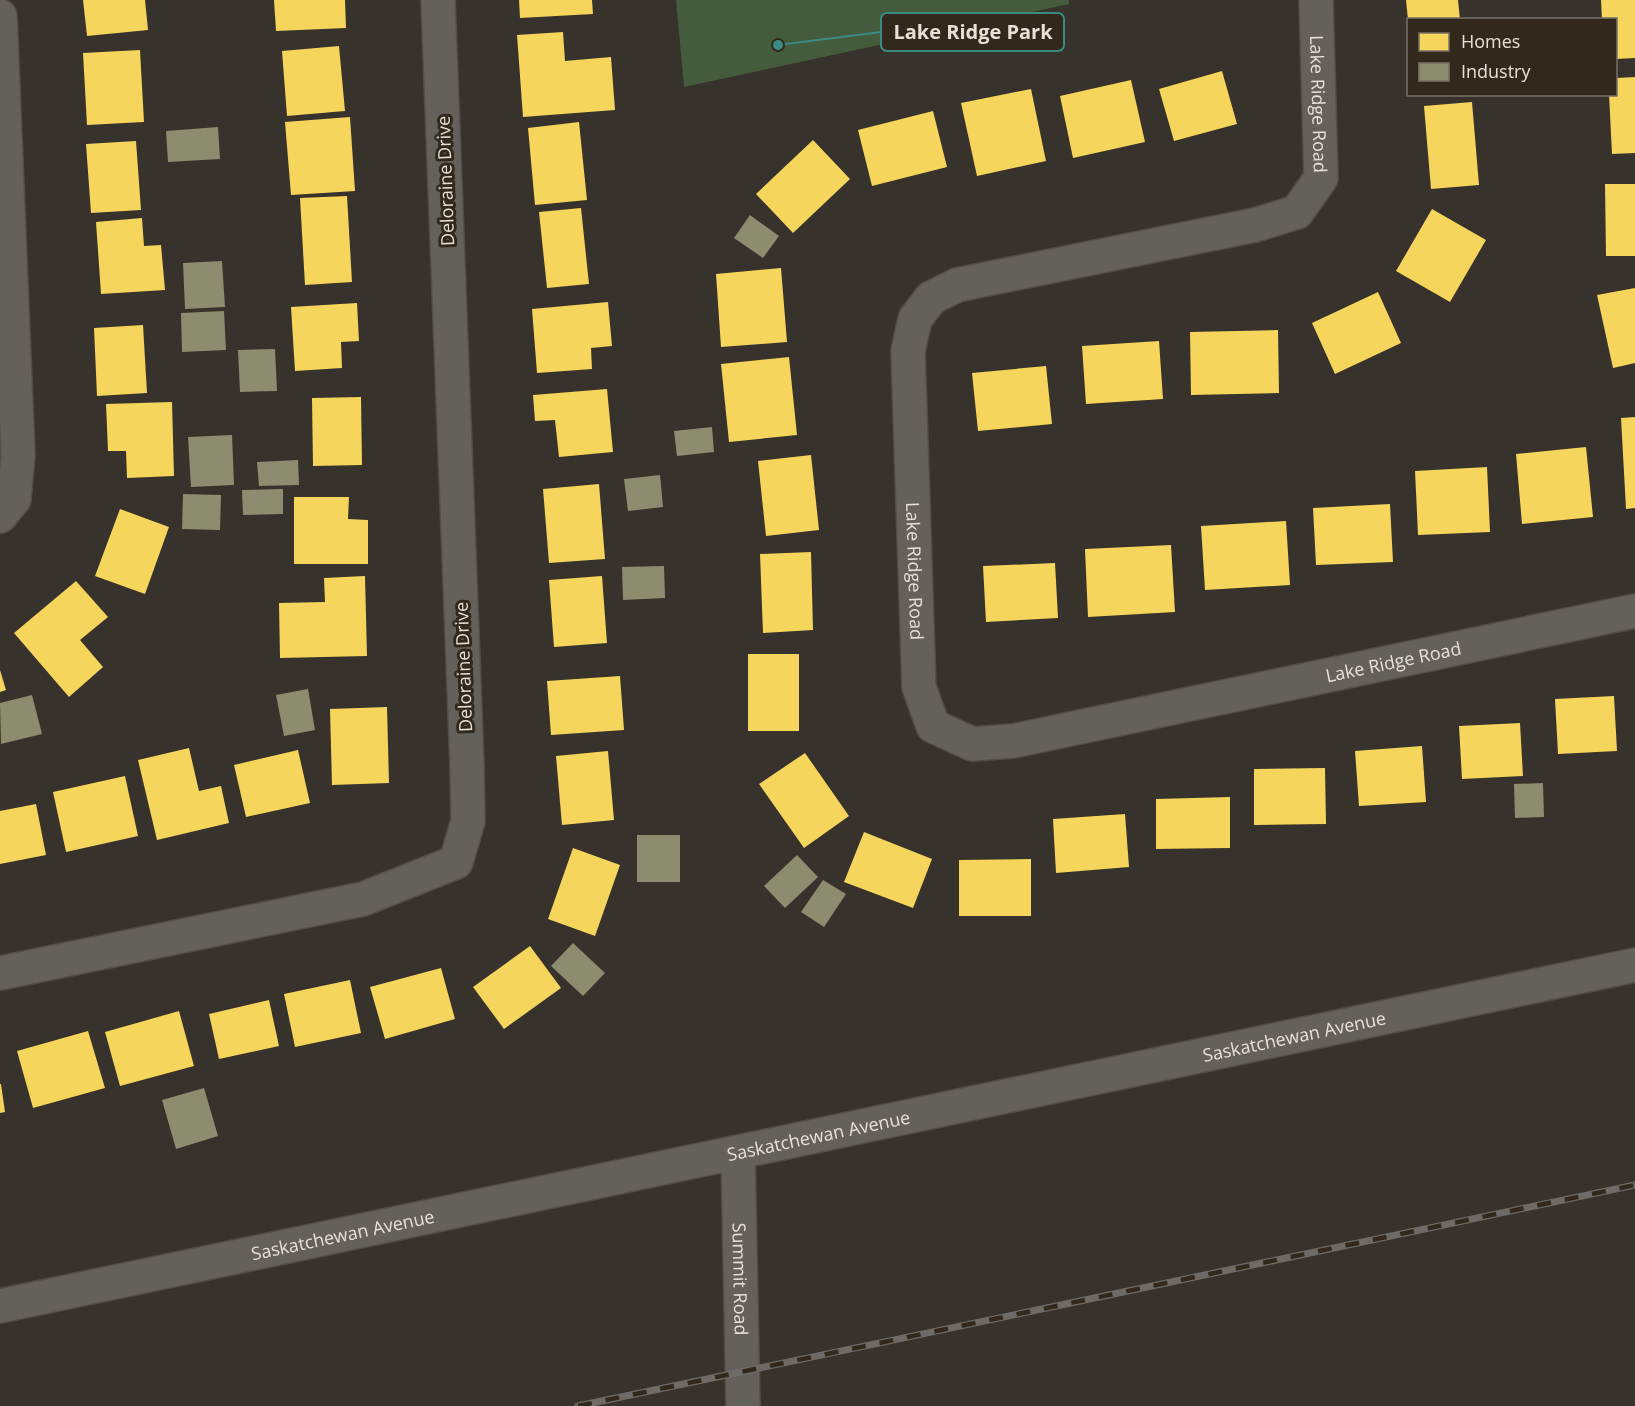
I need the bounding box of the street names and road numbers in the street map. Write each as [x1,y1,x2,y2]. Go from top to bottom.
street label: Lake Ridge Road [1305,35,1333,173]
street label: Deloraine Drive [431,115,459,247]
street label: Lake Ridge Road [901,502,929,640]
street label: Deloraine Drive [449,601,477,733]
street label: Lake Ridge Road [1323,636,1463,687]
street label: Saskatchewan Avenue [1200,1005,1388,1067]
street label: Saskatchewan Avenue [725,1105,912,1166]
street label: Saskatchewan Avenue [249,1204,436,1265]
street label: Summit Road [727,1222,754,1336]

